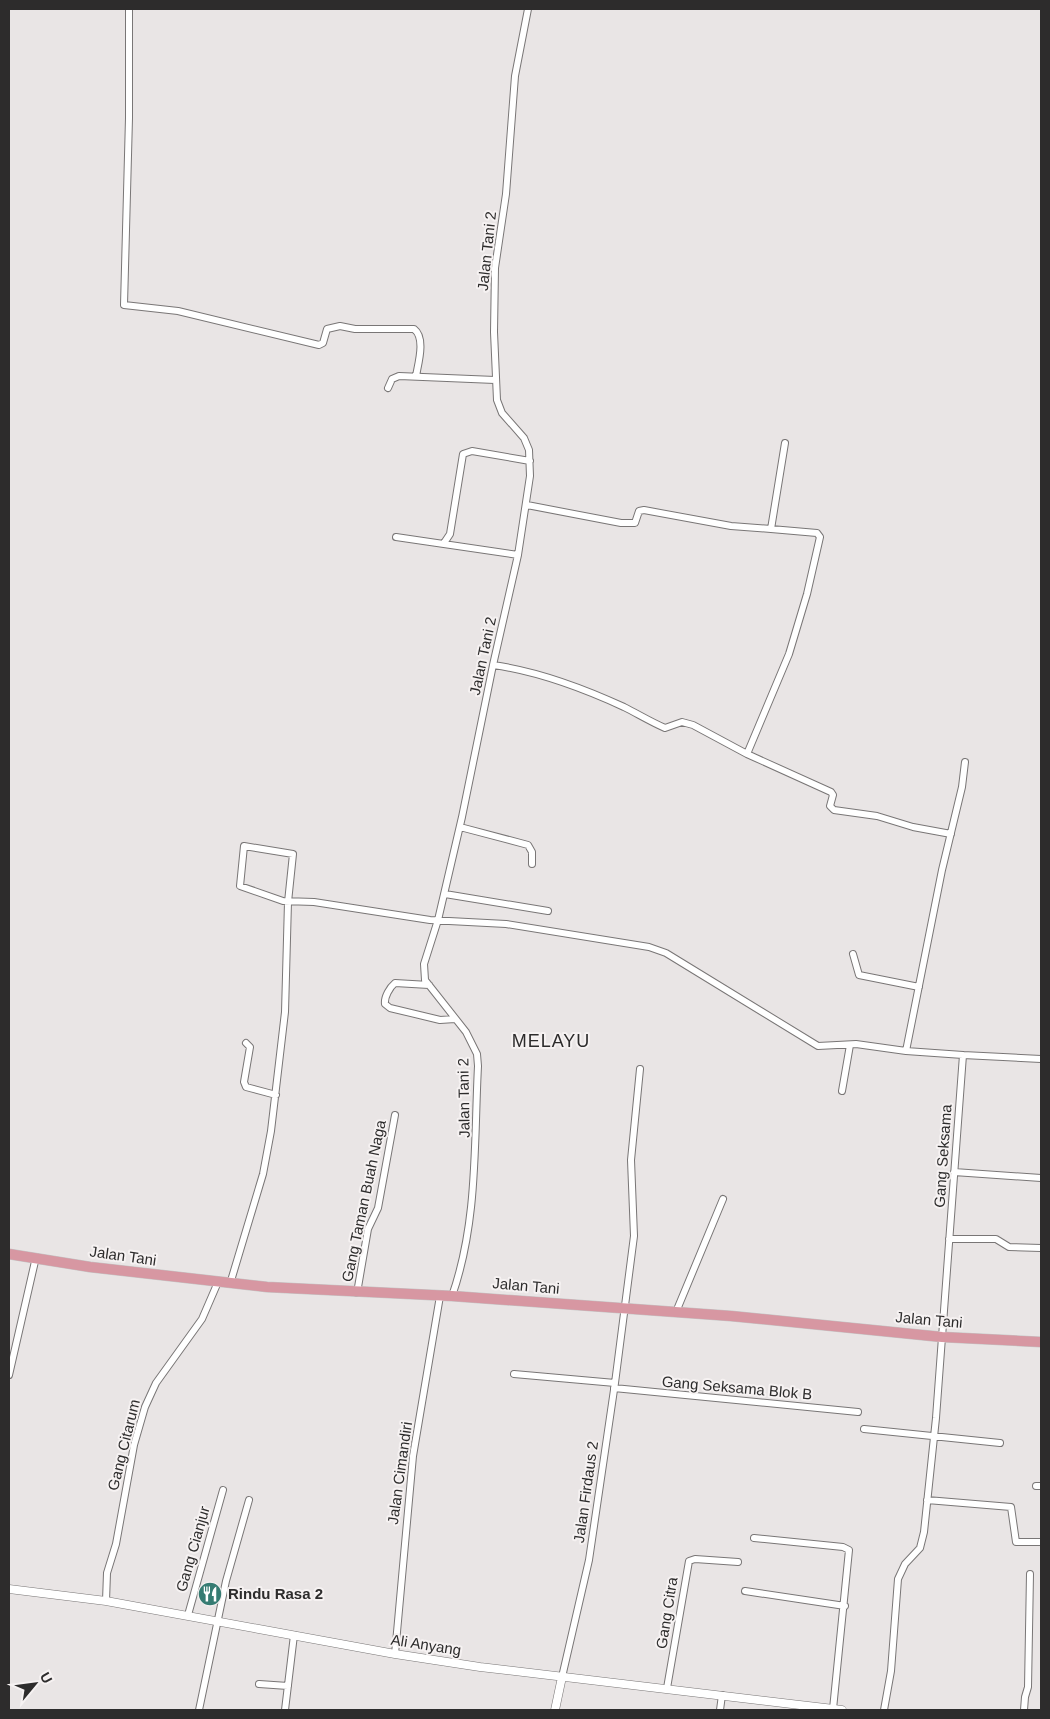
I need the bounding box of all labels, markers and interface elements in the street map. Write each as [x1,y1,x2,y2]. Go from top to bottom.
street label: Jalan Tani 2 [474,210,499,292]
street label: Jalan Tani 2 [466,615,499,697]
district label: MELAYU [512,1031,590,1051]
street label: Jalan Tani 2 [454,1058,473,1138]
street label: Gang Seksama [930,1103,955,1208]
street label: Gang Taman Buah Naga [338,1118,389,1283]
street label: Jalan Tani [89,1242,158,1269]
street label: Jalan Tani [492,1274,560,1297]
street label: Jalan Tani [895,1308,963,1331]
street label: Gang Seksama Blok B [661,1372,813,1403]
street label: Gang Citarum [104,1398,143,1492]
street label: Jalan Cimandiri [384,1421,415,1525]
street label: Jalan Firdaus 2 [570,1440,601,1544]
street label: Gang Cianjur [172,1504,213,1594]
street label: Gang Citra [652,1575,681,1650]
restaurant icon: Rindu Rasa 2 [197,1581,223,1607]
place label: Rindu Rasa 2 [228,1585,323,1602]
street label: Ali Anyang [390,1631,462,1658]
north arrow [10,1659,60,1709]
text: U [37,1669,56,1686]

